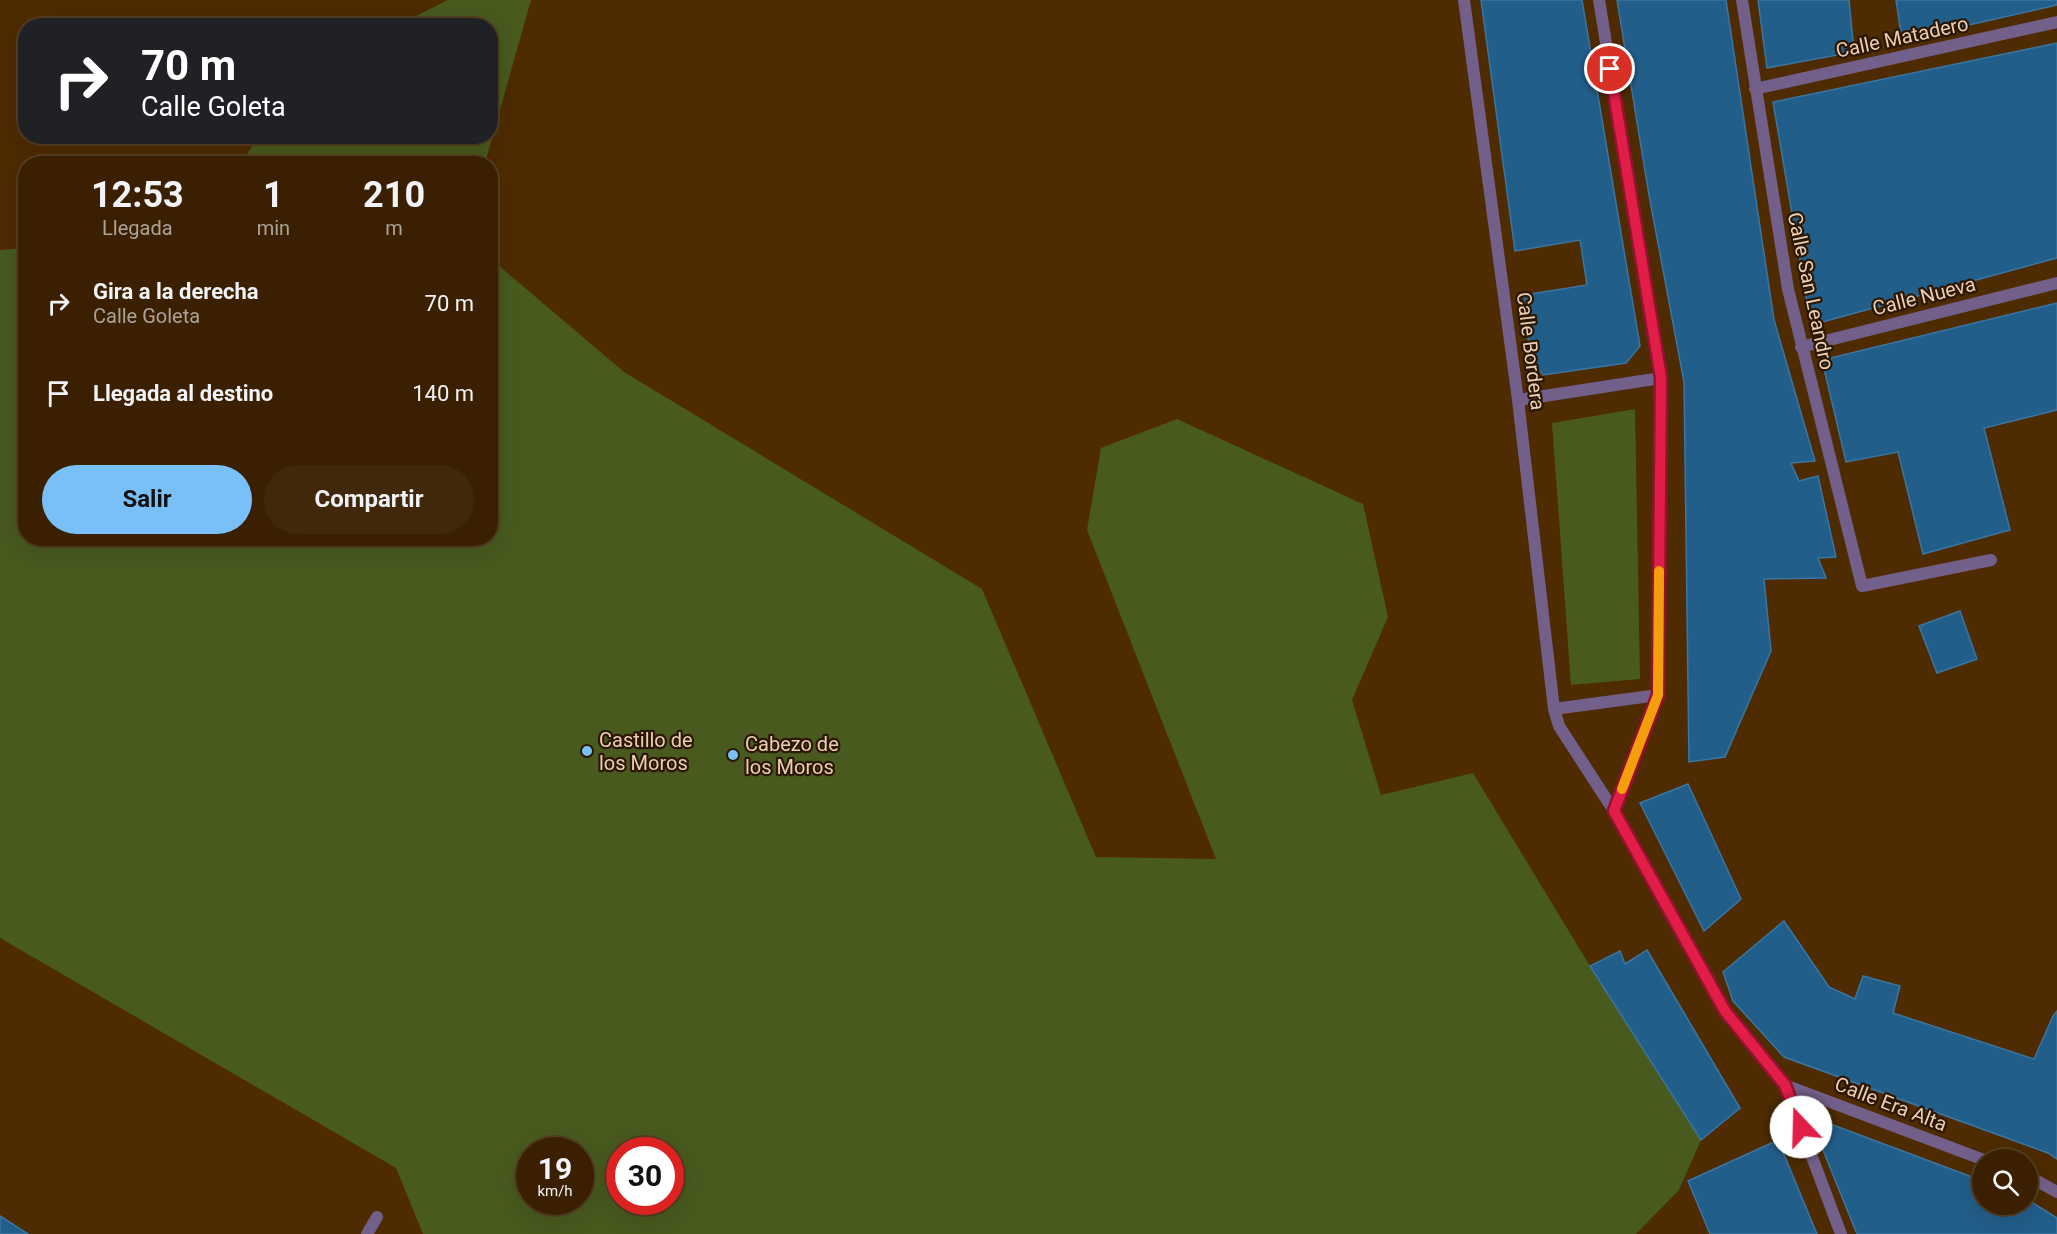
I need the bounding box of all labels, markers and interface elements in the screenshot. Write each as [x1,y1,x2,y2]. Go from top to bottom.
street label: Calle Matadero [1834,11,1970,63]
text: 70 m [141,41,236,90]
icon: right [42,42,120,120]
pin [1584,43,1635,94]
icon: arrive [1593,52,1626,85]
text: Calle Goleta [141,91,286,123]
text: 12:53 [91,174,184,216]
text: 1 [263,174,284,216]
text: 210 [363,174,425,216]
street label: Calle San Leandro [1783,210,1839,372]
text: Llegada [102,216,173,240]
text: min [257,216,290,240]
text: m [385,216,403,240]
street label: Calle Nueva [1870,272,1978,320]
text: Gira a la derecha [93,279,259,304]
icon: right [42,287,75,320]
text: 70 m [425,291,474,316]
street label: Calle Bordera [1512,291,1550,411]
text: Calle Goleta [93,304,200,328]
icon: arrive [42,377,75,410]
text: Llegada al destino [93,381,273,406]
text: 140 m [412,381,474,406]
button: Salir [42,465,252,534]
button: Compartir [264,465,474,534]
place label: Castillo de los Moros [599,728,693,775]
place label: Cabezo de los Moros [745,732,839,779]
marker: Castillo de los Moros [580,744,594,758]
marker: Cabezo de los Moros [726,748,740,762]
street label: Calle Era Alta [1832,1072,1950,1136]
position arrow [1769,1095,1833,1159]
speed limit sign: 30 [606,1137,684,1215]
map controls [1972,1149,2038,1215]
button: search [1972,1149,2038,1215]
text: 19 [538,1151,572,1186]
text: km/h [537,1182,573,1200]

